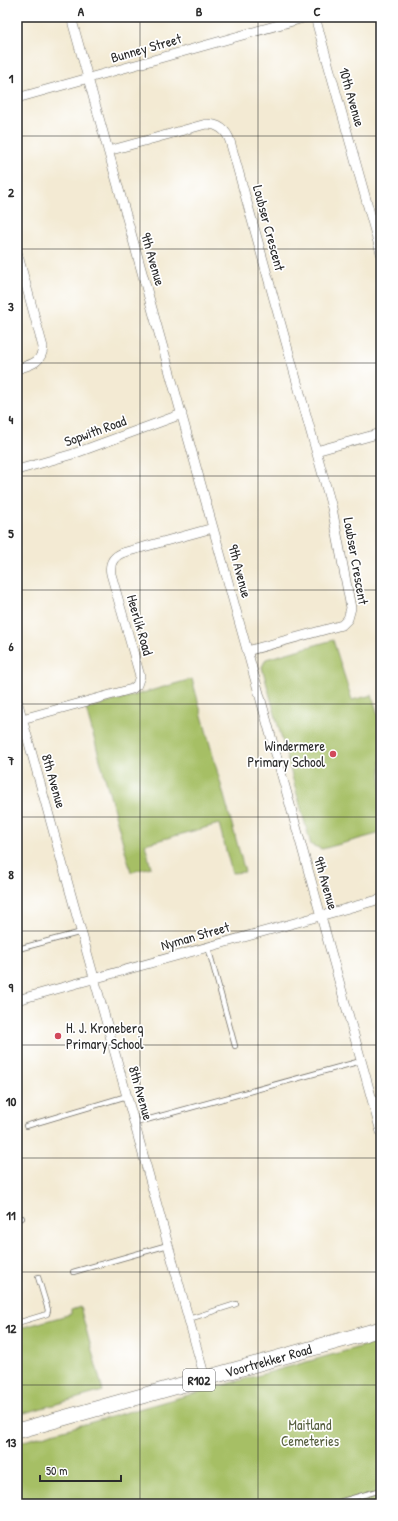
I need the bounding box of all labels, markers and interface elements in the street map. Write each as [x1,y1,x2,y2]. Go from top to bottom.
text: A [78,2,85,20]
text: B [196,2,203,20]
text: C [313,2,321,20]
street label: Bunney Street [108,28,184,68]
street label: 10th Avenue [335,65,370,129]
text: 1 [9,69,14,87]
text: 2 [8,183,15,201]
street label: Loubser Crescent [249,183,290,273]
street label: 9th Avenue [137,230,170,288]
text: 3 [8,297,14,315]
text: 4 [9,410,14,428]
street label: Sopwith Road [61,410,129,451]
street label: Loubser Crescent [339,516,374,606]
text: 5 [8,524,14,542]
street label: 9th Avenue [224,542,257,600]
street label: Heerlik Road [123,592,158,658]
text: 6 [8,637,14,655]
place label: Windermere Primary School [247,736,325,772]
marker: Windermere Primary School [328,749,338,759]
text: 7 [7,751,15,769]
street label: 8th Avenue [38,752,71,811]
street label: 9th Avenue [310,854,343,912]
text: 8 [8,865,14,883]
street label: Nyman Street [158,917,232,955]
text: 9 [9,978,14,996]
place label: H. J. Kroneberg Primary School [66,1018,144,1054]
marker: H. J. Kroneberg Primary School [53,1031,63,1041]
street label: 8th Avenue [125,1064,158,1123]
text: 10 [6,1092,16,1110]
text: 11 [6,1206,16,1224]
text: 12 [6,1319,17,1337]
street label: Voortrekker Road [223,1339,314,1381]
road number: R102 [183,1369,215,1391]
park label: Maitland Cemeteries [281,1415,339,1450]
text: 13 [6,1433,16,1451]
scale bar [40,1457,121,1483]
text: 50 m [46,1462,67,1479]

